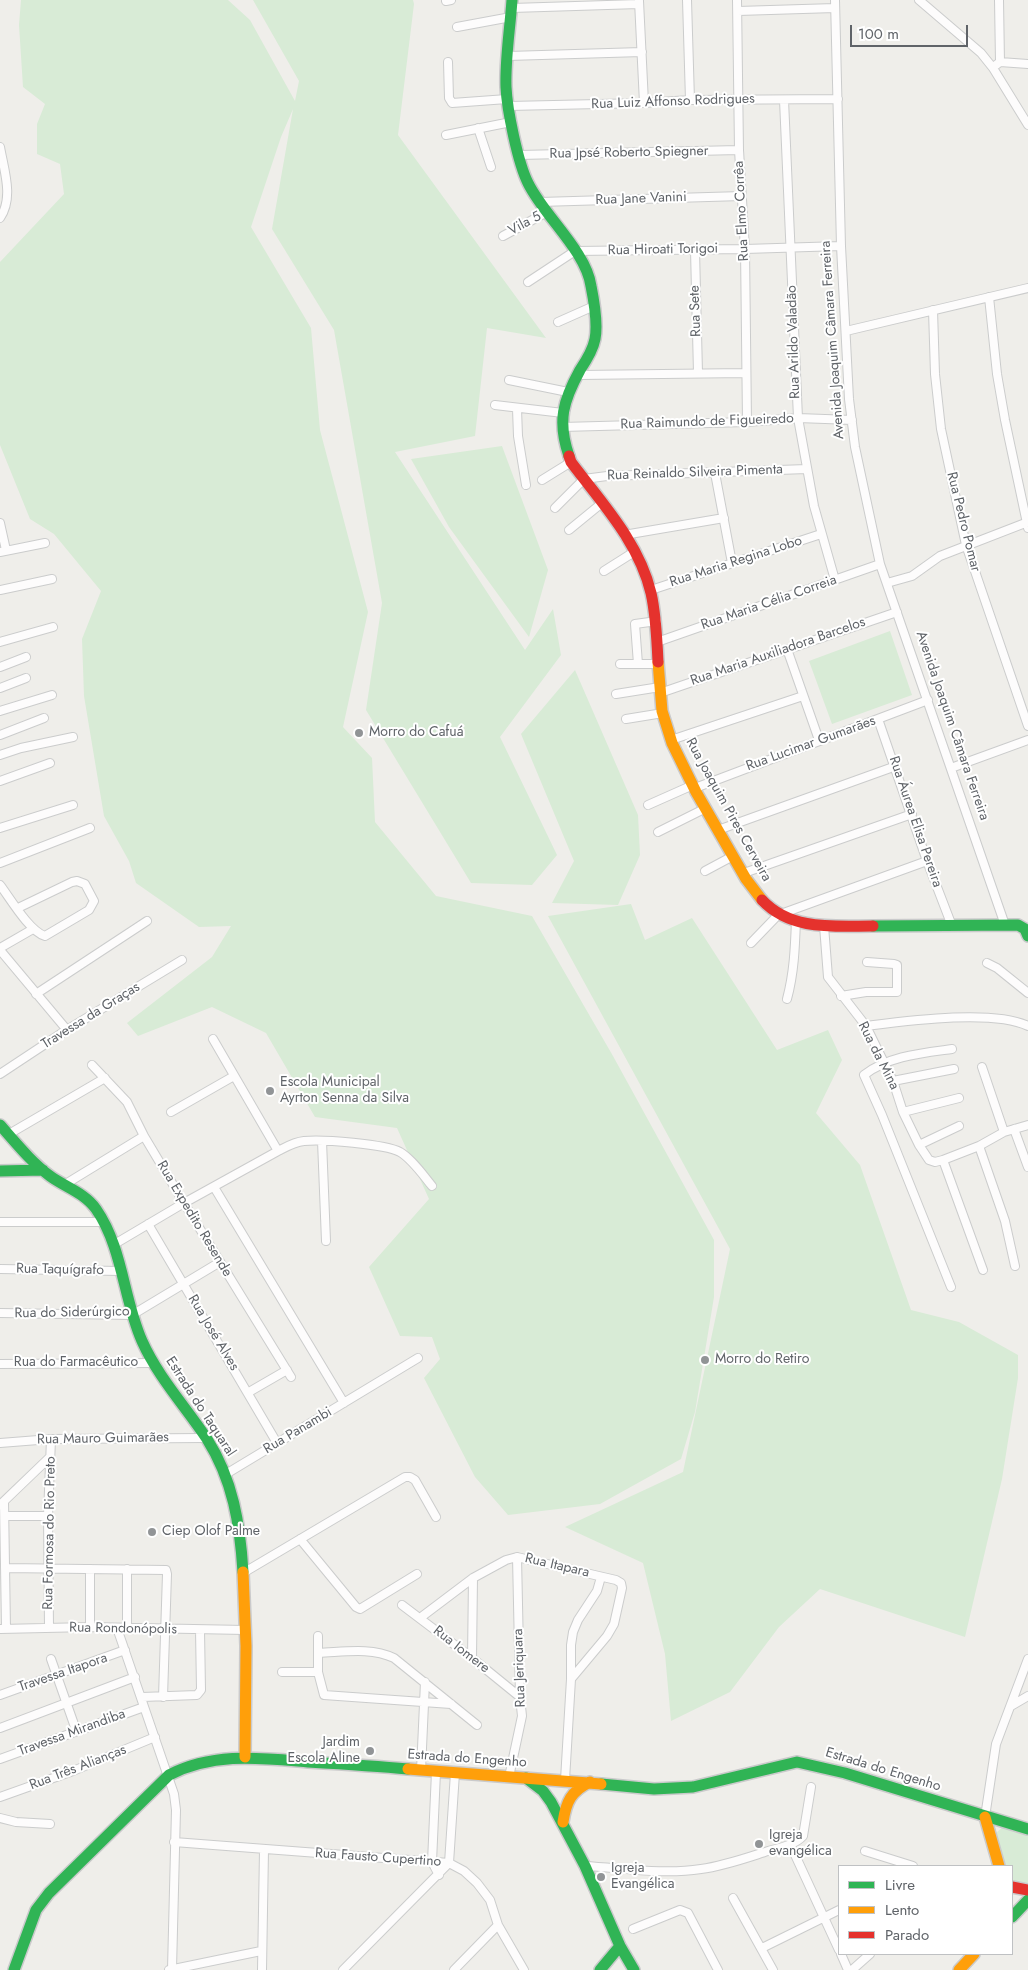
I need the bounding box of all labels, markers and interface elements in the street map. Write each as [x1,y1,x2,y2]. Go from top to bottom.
scale bar [853,15,970,47]
text: 100 m [858,23,899,45]
street label: Rua Luiz Affonso Rodrigues [591,91,755,113]
street label: Rua Jpsé Roberto Spiegner [549,143,709,163]
street label: Rua Elmo Corrêa [731,160,753,262]
street label: Rua Jane Vanini [595,189,687,209]
street label: Vila 5 [506,208,544,240]
street label: Avenida Joaquim Câmara Ferreira [818,240,848,440]
street label: Rua Hiroati Torigoi [608,241,718,259]
street label: Rua Sete [687,285,705,337]
street label: Rua Arildo Valadão [784,285,804,399]
street label: Rua Raimundo de Figueiredo [620,411,794,433]
street label: Rua Reinaldo Silveira Pimenta [607,462,783,484]
street label: Rua Pedro Pomar [942,470,984,574]
street label: Rua Maria Regina Lobo [668,533,804,591]
street label: Rua Maria Célia Correia [699,572,839,634]
street label: Rua Maria Auxiliadora Barcelos [688,614,868,690]
street label: Avenida Joaquim Câmara Ferreira [912,629,992,823]
street label: Rua Lucimar Gumarães [744,713,878,775]
place label: Morro do Cafuá [369,725,464,741]
marker: Morro do Cafuá [353,727,365,739]
street label: Rua Joaquim Pires Cerveira [682,735,774,885]
street label: Rua Áurea Elisa Pereira [885,754,945,890]
street label: Travessa da Graças [39,979,143,1053]
street label: Rua da Mina [854,1019,902,1093]
place label: Escola Municipal Ayrton Senna da Silva [280,1075,409,1108]
marker: Escola Municipal Ayrton Senna da Silva [264,1085,276,1097]
street label: Rua Expedito Resende [153,1158,235,1280]
street label: Rua Taquígrafo [16,1261,104,1279]
street label: Rua José Alves [184,1292,242,1374]
street label: Rua do Siderúrgico [14,1304,130,1322]
place label: Morro do Retiro [715,1352,809,1368]
street label: Estrada do Taquaral [161,1354,239,1460]
marker: Morro do Retiro [699,1354,711,1366]
street label: Rua do Farmacêutico [14,1355,138,1371]
street label: Rua Panambi [261,1404,335,1458]
street label: Rua Mauro Guimarães [37,1429,169,1449]
street label: Rua Formosa do Rio Preto [40,1456,60,1610]
place label: Ciep Olof Palme [162,1524,260,1540]
marker: Ciep Olof Palme [146,1526,158,1538]
street label: Rua Itapara [523,1550,591,1582]
street label: Rua Rondonópolis [69,1620,177,1638]
street label: Rua Iomere [429,1623,493,1677]
street label: Rua Jeriquara [510,1628,530,1708]
street label: Travessa Itapora [16,1650,110,1696]
street label: Travessa Mirandiba [16,1706,128,1760]
place label: Jardim Escola Aline [288,1735,360,1768]
street label: Rua Três Alianças [27,1742,129,1794]
street label: Estrada do Engenho [823,1744,943,1796]
marker: Jardim Escola Aline [364,1745,376,1757]
street label: Estrada do Engenho [407,1746,527,1772]
place label: Igreja evangélica [769,1828,832,1860]
marker: Igreja evangélica [753,1838,765,1850]
street label: Rua Fausto Cupertino [314,1845,442,1871]
place label: Igreja Evangélica [611,1861,674,1894]
legend [838,1865,1013,1955]
marker: Igreja Evangélica [595,1871,607,1883]
text: Livre [885,1874,915,1896]
text: Lento [885,1899,919,1921]
text: Parado [885,1924,929,1946]

